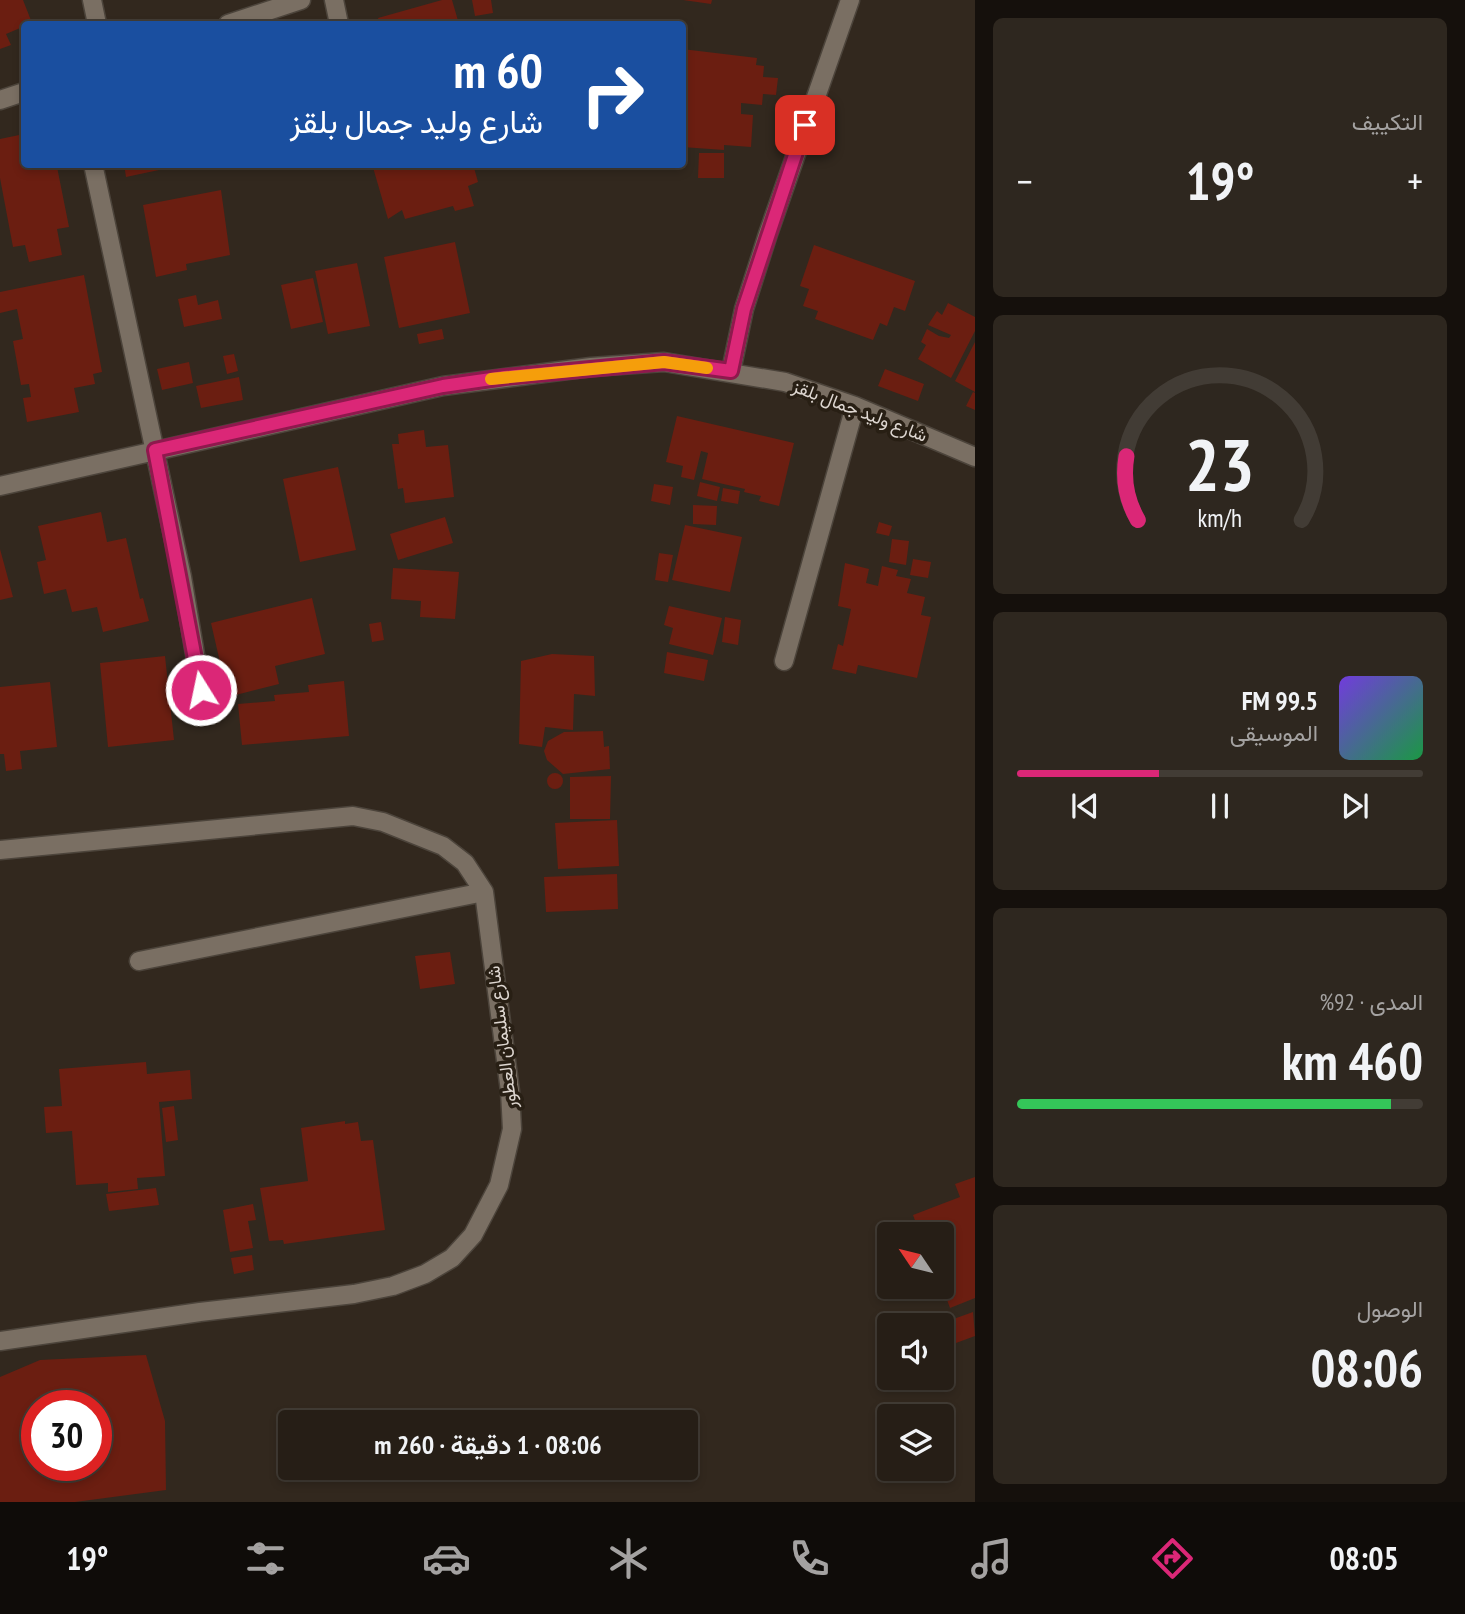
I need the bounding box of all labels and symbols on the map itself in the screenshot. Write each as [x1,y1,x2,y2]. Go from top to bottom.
pin [775,95,835,155]
street label: شارع وليد جمال بلقز [788,374,931,448]
position arrow [164,653,238,727]
street label: شارع سليمان العطور [481,964,523,1111]
north arrow [877,1222,954,1298]
speed limit sign: 30 [21,1390,112,1481]

